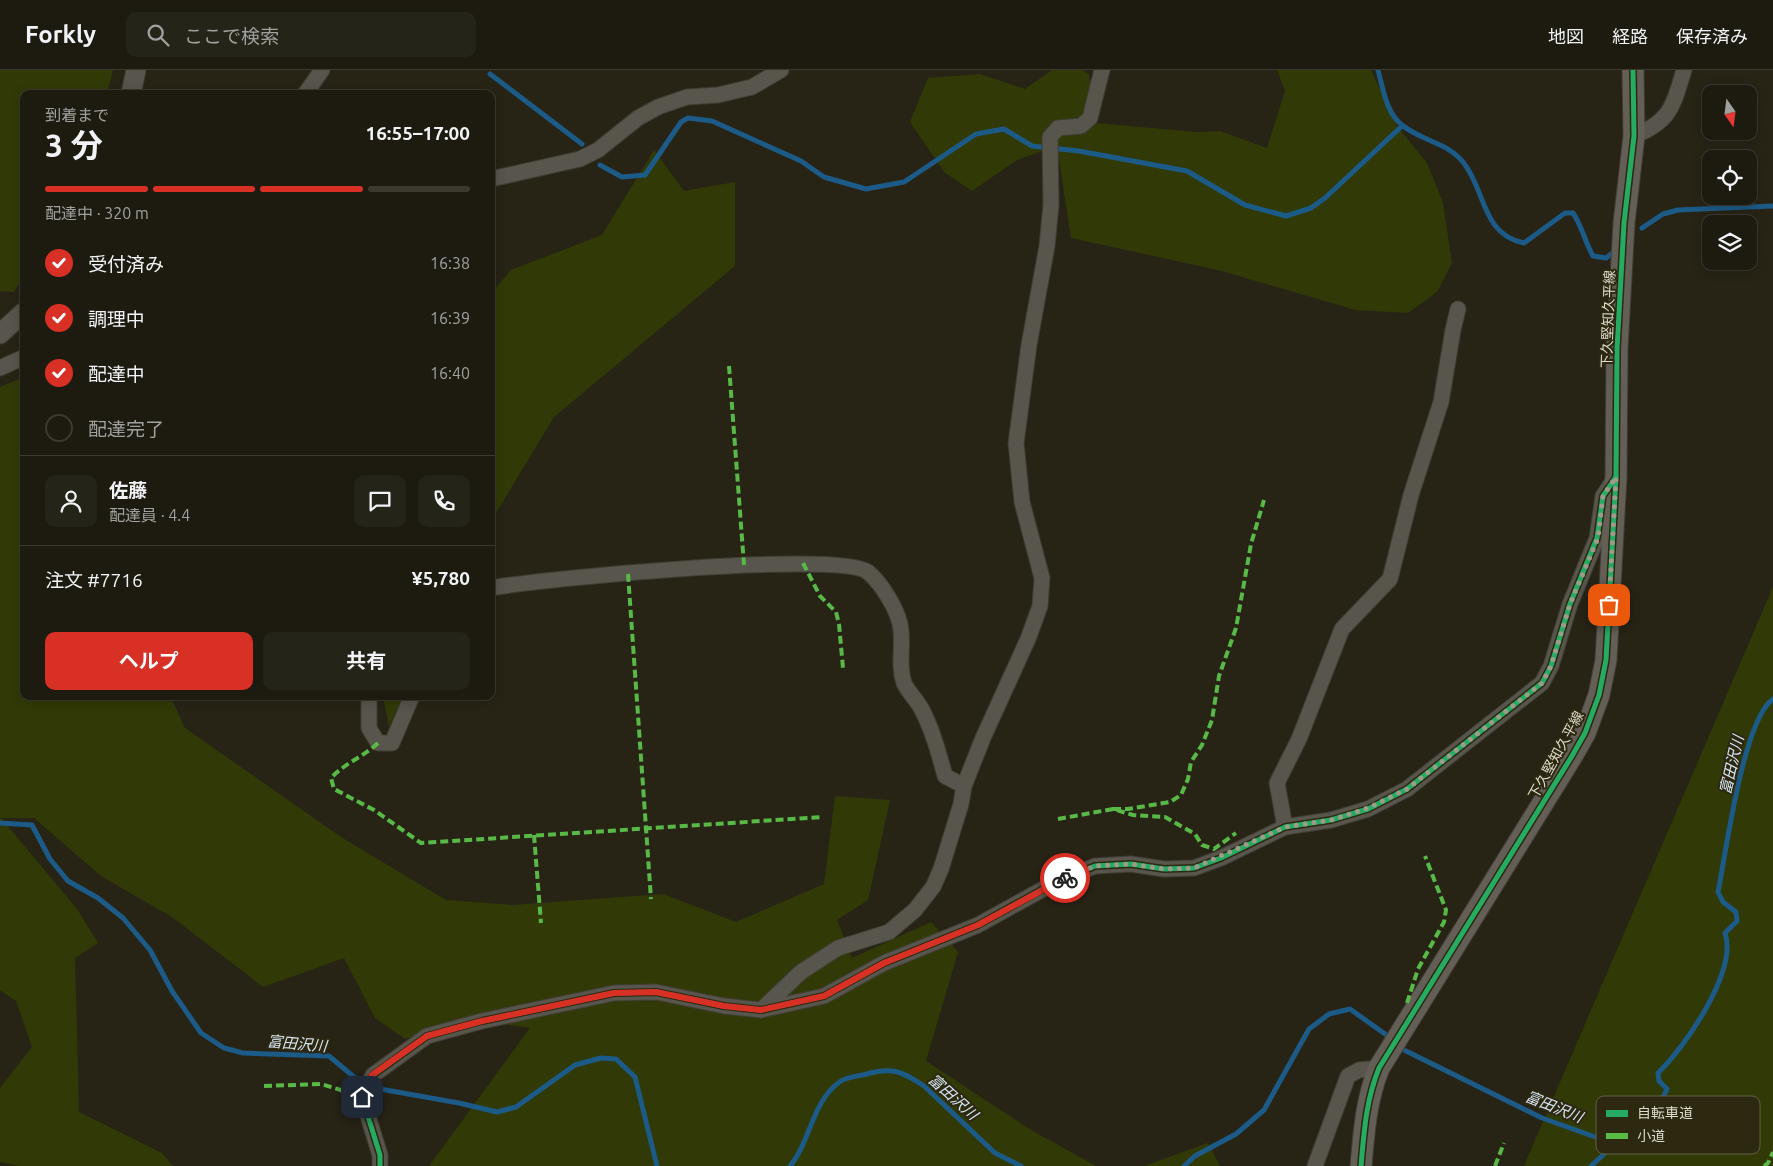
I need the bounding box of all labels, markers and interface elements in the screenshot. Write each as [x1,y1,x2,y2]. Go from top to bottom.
search box [126,12,476,57]
text: Forkly [25,21,96,48]
icon: search [144,21,172,49]
text: ここで検索 [184,25,279,47]
text: 地図 [1548,26,1584,46]
text: 経路 [1612,26,1648,46]
text: 保存済み [1676,26,1748,46]
north arrow [1702,85,1758,140]
map controls [1702,85,1757,270]
text: 到着まで [45,106,109,124]
text: 16:55–17:00 [365,122,470,144]
text: 3 分 [45,127,103,163]
button: locate [1702,150,1757,205]
text: 配達中 · 320 m [45,204,149,222]
button: layers [1702,215,1757,270]
icon: check [45,249,73,277]
text: 受付済み [88,253,164,275]
text: 16:38 [430,254,470,272]
street label: 下久堅知久平線 [1598,270,1618,368]
icon: check [45,304,73,332]
text: 調理中 [88,308,145,330]
text: 16:39 [430,309,470,327]
icon: check [45,359,73,387]
text: 配達中 [88,363,145,385]
text: 16:40 [430,364,470,382]
text: 配達完了 [88,418,164,440]
button: person [45,475,97,527]
button: chat [354,475,406,527]
button: phone [418,475,470,527]
text: 佐藤 [109,479,147,501]
text: 配達員 · 4.4 [109,506,190,524]
text: ¥5,780 [412,567,470,589]
text: 注文 #7716 [45,569,143,591]
pin [1588,584,1630,626]
icon: bag [1595,591,1623,619]
button: ヘルプ [45,632,253,690]
button: 共有 [263,632,470,690]
street label: 下久堅知久平線 [1525,708,1587,802]
water label: 富田沢川 [1716,732,1747,796]
courier [1040,853,1090,903]
icon: bike [1051,864,1079,892]
water label: 富田沢川 [266,1032,330,1055]
water label: 富田沢川 [925,1070,983,1124]
pin [341,1076,383,1118]
icon: home [348,1083,376,1111]
water label: 富田沢川 [1523,1087,1587,1126]
legend [1596,1096,1760,1154]
text: 自転車道 [1637,1105,1693,1121]
text: 小道 [1637,1128,1665,1144]

